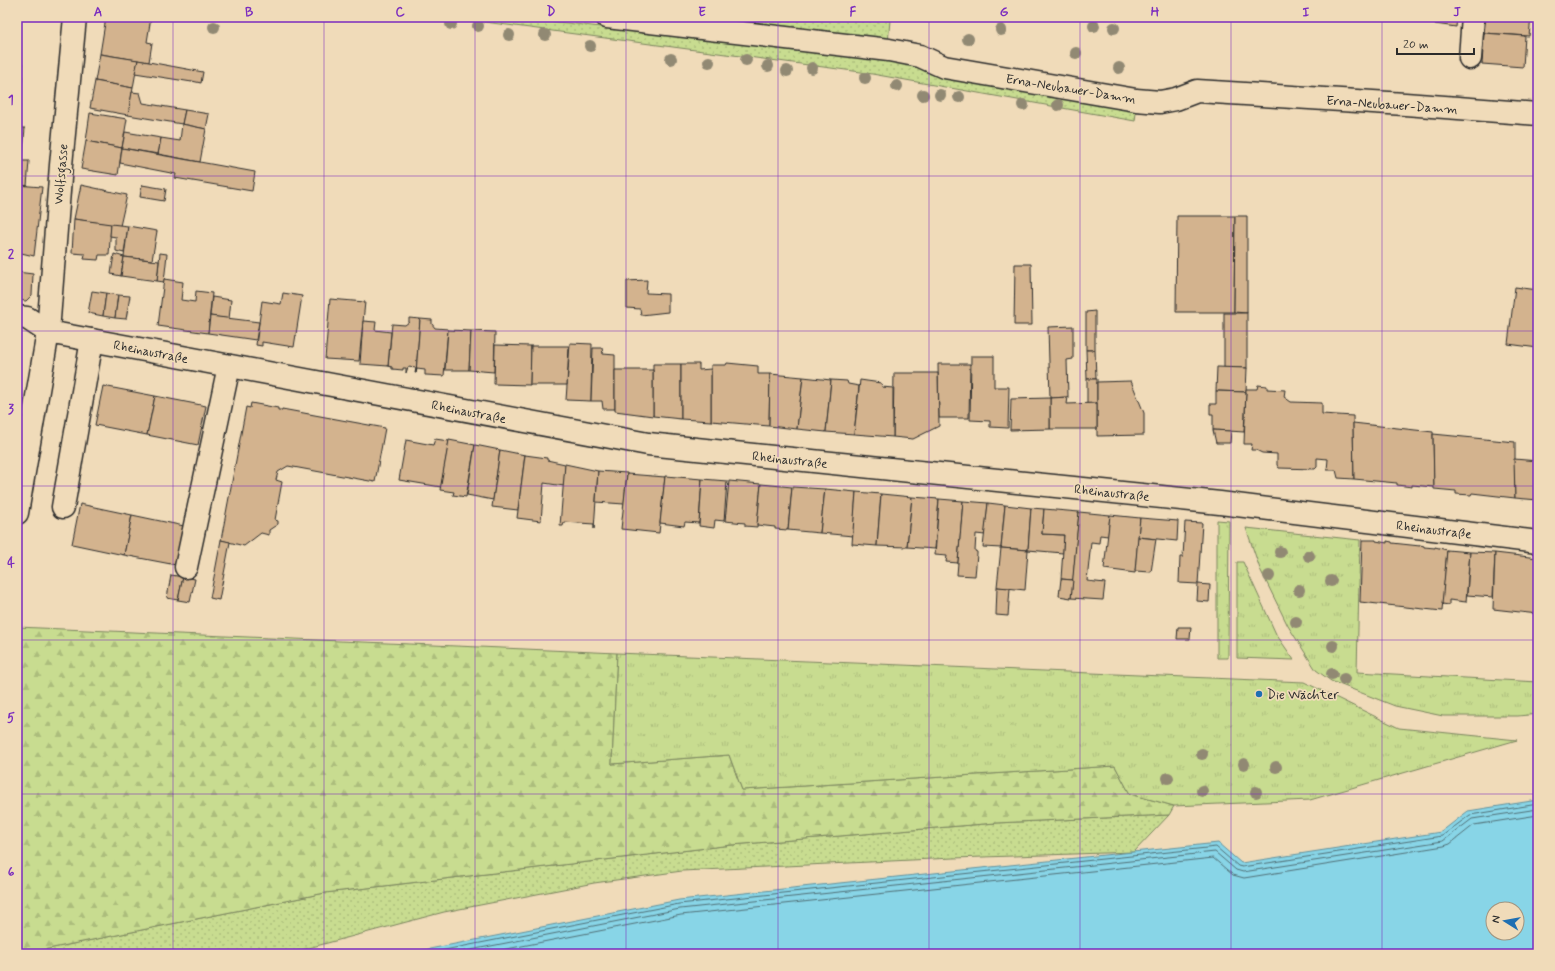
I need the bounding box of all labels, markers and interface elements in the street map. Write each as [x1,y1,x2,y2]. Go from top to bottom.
text: A [94,4,102,21]
text: B [245,4,254,21]
text: C [395,4,405,21]
text: D [547,4,556,21]
text: E [698,4,706,21]
text: F [850,4,857,21]
text: G [1000,4,1009,21]
text: H [1151,4,1160,21]
text: I [1303,4,1310,21]
text: J [1453,4,1461,21]
scale bar [1397,30,1474,56]
text: 20 m [1403,37,1429,53]
street label: Erna-Neubauer-Damm [1004,71,1137,108]
text: 1 [8,92,14,109]
street label: Erna-Neubauer-Damm [1326,92,1458,119]
street label: Wolfsgasse [50,143,75,205]
text: 2 [8,246,15,263]
street label: Rheinaustraße [112,337,190,368]
street label: Rheinaustraße [430,397,508,428]
text: 3 [8,401,14,418]
street label: Rheinaustraße [751,448,828,473]
street label: Rheinaustraße [1073,481,1150,506]
street label: Rheinaustraße [1395,517,1472,544]
text: 4 [7,555,15,572]
place label: Die Wächter [1267,687,1339,704]
marker: Die Wächter [1254,689,1264,699]
text: 5 [7,710,15,727]
text: 6 [8,864,15,881]
north arrow [1485,901,1525,941]
text: N [1489,914,1504,924]

